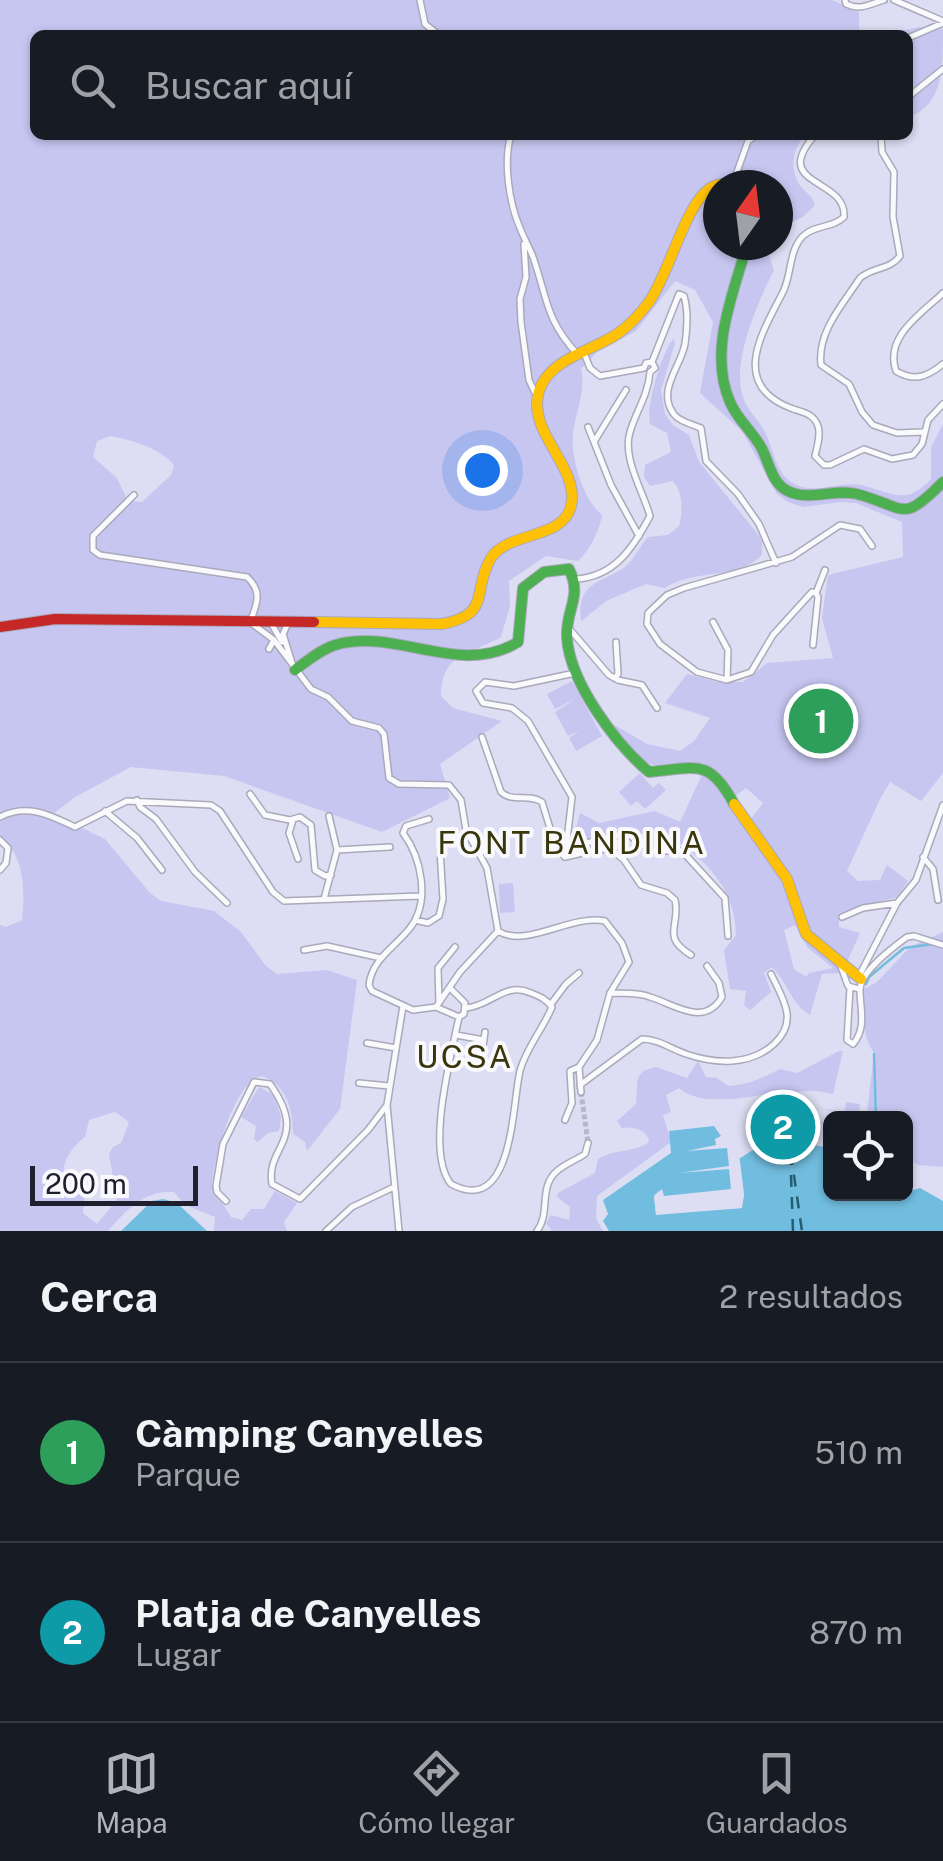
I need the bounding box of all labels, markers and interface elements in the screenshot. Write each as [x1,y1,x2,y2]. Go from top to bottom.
search box [30,30,913,140]
icon: search [65,58,120,113]
text: Buscar aquí [145,63,352,108]
north arrow [703,170,793,260]
your location [457,445,508,496]
pin: 1 [788,684,854,758]
district label: FONT BANDINA [437,824,707,861]
district label: UCSA [416,1038,514,1075]
pin: 2 [750,1090,816,1164]
map controls [823,1111,913,1201]
button: locate [823,1111,913,1201]
scale bar [30,1161,198,1206]
text: 200 m [45,1167,127,1200]
text: Cerca [40,1272,158,1321]
text: 2 resultados [719,1278,903,1315]
text: Càmping Canyelles [135,1411,484,1456]
text: 1 [66,1434,79,1471]
text: 510 m [814,1434,903,1471]
text: Parque [135,1456,241,1493]
text: Platja de Canyelles [135,1591,482,1636]
text: 2 [62,1614,83,1651]
text: 870 m [809,1614,903,1651]
text: Lugar [135,1636,222,1673]
tab: Mapa [95,1746,168,1839]
tab: Cómo llegar [358,1746,515,1839]
tab: Guardados [706,1746,848,1839]

